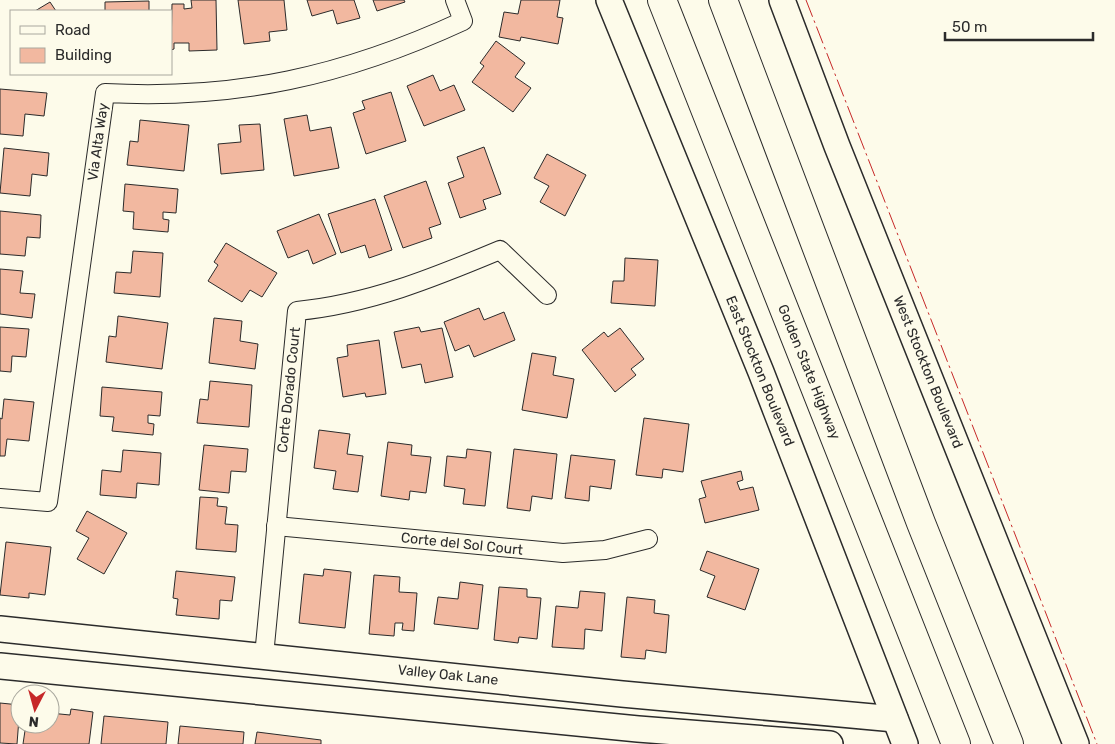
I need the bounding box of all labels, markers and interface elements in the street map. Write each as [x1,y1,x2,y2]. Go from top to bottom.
legend [10,10,172,75]
scale bar [945,10,1092,42]
text: 50 m [952,18,987,36]
text: Road [55,21,91,39]
text: Building [55,46,112,64]
street label: Via Alta Way [84,102,112,182]
street label: East Stockton Boulevard [722,293,798,449]
street label: West Stockton Boulevard [890,293,966,451]
street label: Golden State Highway [774,302,844,442]
street label: Corte Dorado Court [274,326,304,454]
street label: Corte del Sol Court [400,529,524,559]
street label: Valley Oak Lane [397,661,499,689]
north arrow [10,684,60,734]
text: N [28,712,40,730]

